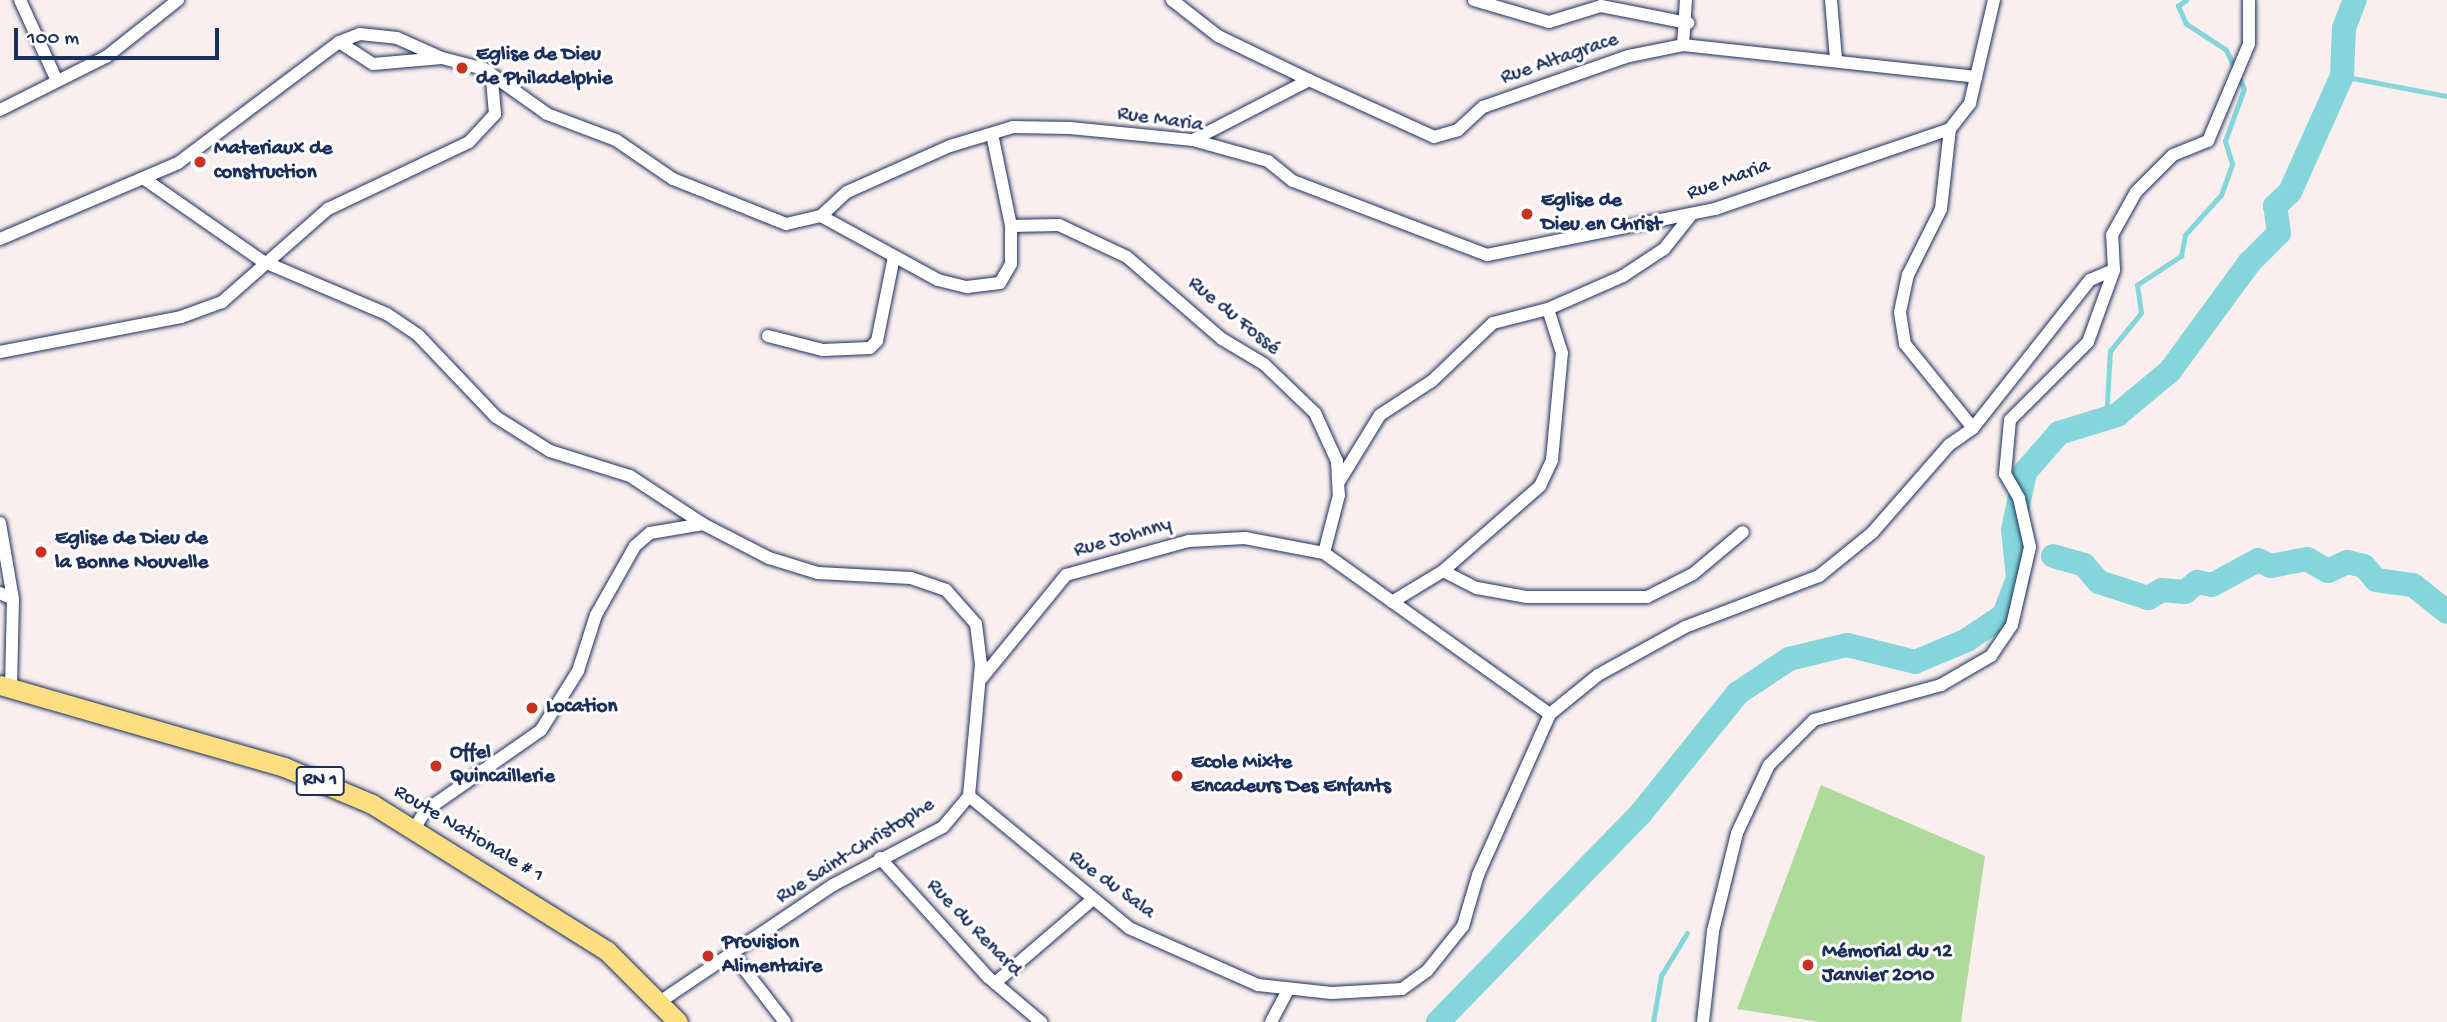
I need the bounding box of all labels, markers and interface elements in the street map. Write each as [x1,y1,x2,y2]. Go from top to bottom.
scale bar [18,14,222,58]
text: 100 m [27,27,79,52]
street label: Rue Altagrace [1498,28,1622,92]
place label: Eglise de Dieu de Philadelphie [476,43,613,93]
marker: Eglise de Dieu de Philadelphie [454,60,470,76]
street label: Rue Maria [1115,103,1205,139]
place label: Materiaux de construction [214,137,332,187]
marker: Materiaux de construction [192,154,208,170]
street label: Rue Maria [1684,154,1774,208]
place label: Eglise de Dieu en Christ [1541,189,1662,239]
marker: Eglise de Dieu en Christ [1519,206,1535,222]
street label: Rue du Fossé [1182,272,1284,362]
street label: Rue Johnny [1071,513,1175,565]
place label: Eglise de Dieu de la Bonne Nouvelle [55,527,208,577]
marker: Eglise de Dieu de la Bonne Nouvelle [33,544,49,560]
place label: Location [546,695,617,721]
marker: Location [524,700,540,716]
place label: Offel Quincaillerie [450,741,555,791]
place label: Ecole Mixte Encadeurs Des Enfants [1191,751,1391,801]
marker: Offel Quincaillerie [428,758,444,774]
road number: RN 1 [296,766,344,796]
marker: Ecole Mixte Encadeurs Des Enfants [1169,768,1185,784]
street label: Route Nationale # 1 [388,780,548,890]
street label: Rue Saint-Christophe [772,793,940,911]
street label: Rue du Sala [1063,846,1159,926]
street label: Rue du Renard [920,875,1026,983]
place label: Provision Alimentaire [722,931,822,981]
place label: Mémorial du 12 Janvier 2010 [1822,940,1952,990]
marker: Provision Alimentaire [700,948,716,964]
marker: Mémorial du 12 Janvier 2010 [1800,957,1816,973]

